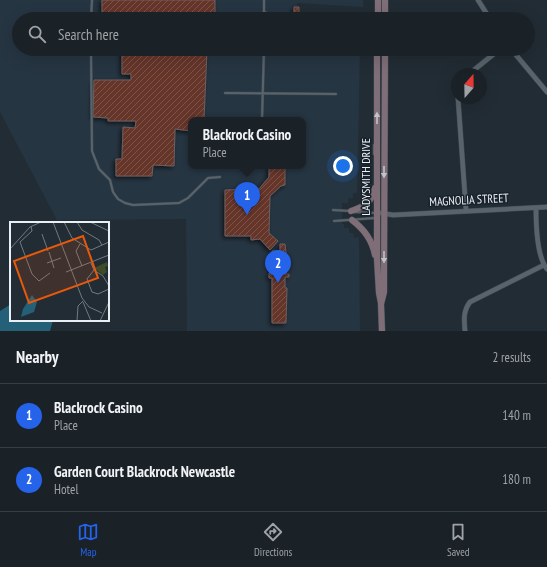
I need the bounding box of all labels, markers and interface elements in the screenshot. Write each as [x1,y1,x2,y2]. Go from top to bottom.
search box [12,12,535,56]
icon: search [26,23,48,45]
text: Search here [58,25,119,44]
north arrow [451,68,487,104]
one-way arrow [374,111,380,124]
popup [188,117,306,169]
text: Blackrock Casino [203,125,291,144]
street label: LADYSMITH DRIVE [358,138,373,216]
text: Place [203,144,227,161]
your location [333,156,353,176]
one-way arrow [381,166,387,179]
pin: 1 [234,182,260,215]
street label: MAGNOLIA STREET [429,190,510,209]
inset map [10,222,109,321]
pin: 2 [265,250,291,283]
one-way arrow [381,251,387,264]
text: Nearby [16,346,59,368]
text: 2 results [492,349,531,366]
text: Blackrock Casino [54,398,143,417]
text: 1 [26,407,32,424]
text: 140 m [502,407,531,424]
text: Place [54,417,78,434]
text: Garden Court Blackrock Newcastle [54,462,235,481]
text: 2 [26,471,32,488]
text: 180 m [502,471,531,488]
text: Hotel [54,481,78,498]
tab: Map [77,521,99,559]
tab: Directions [254,521,292,559]
tab: Saved [447,521,470,559]

